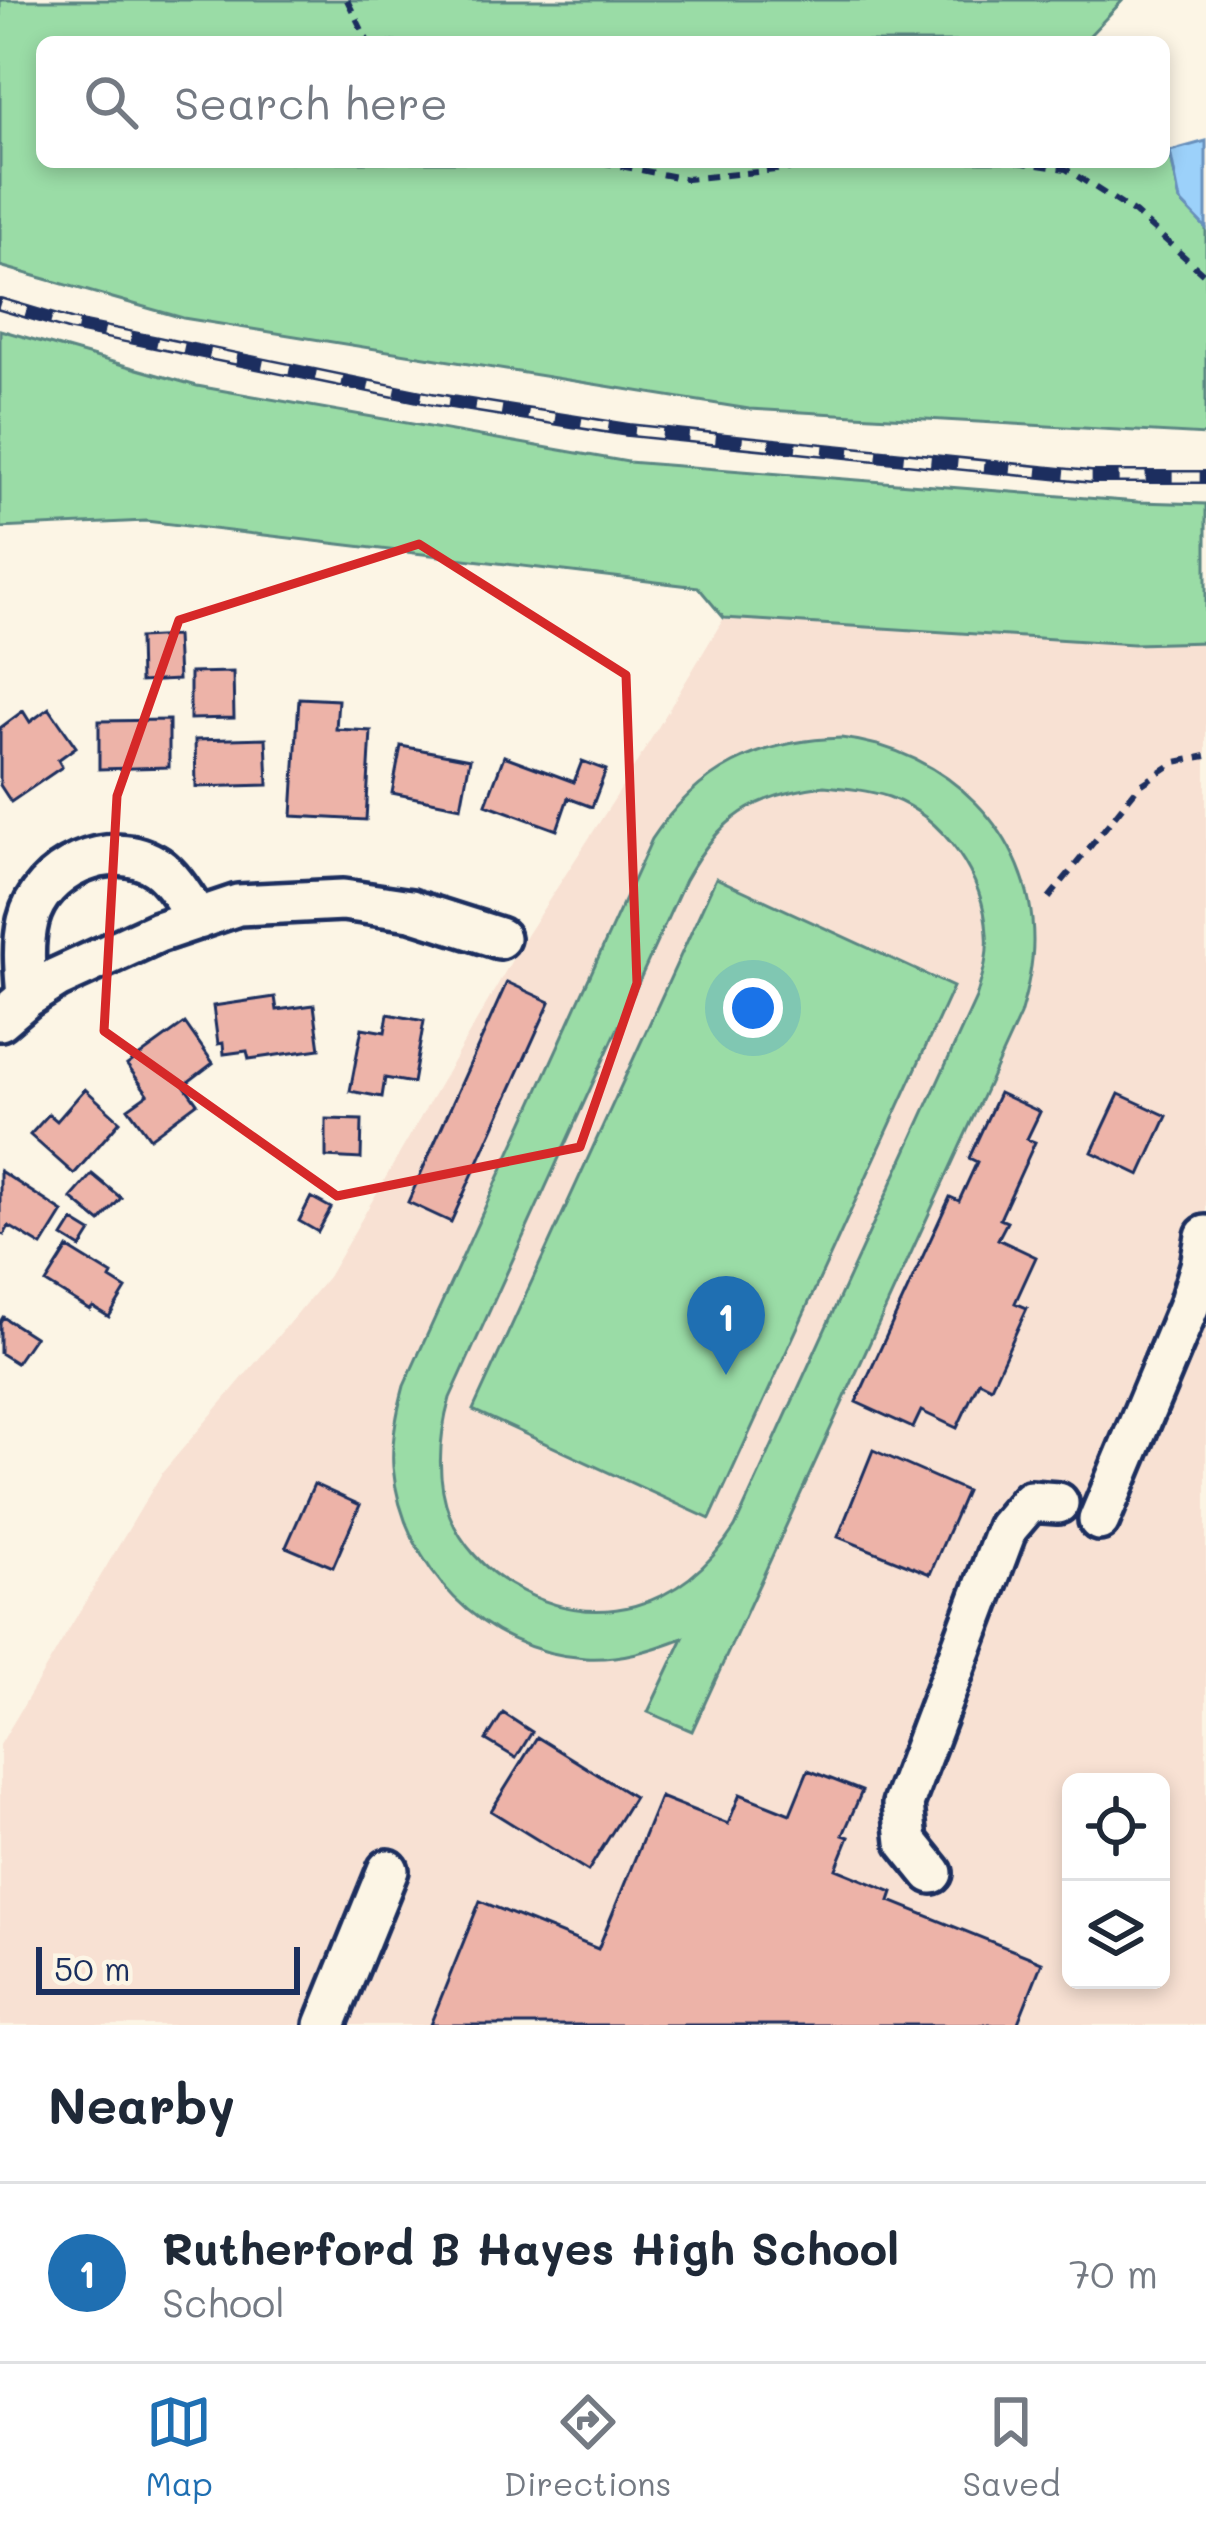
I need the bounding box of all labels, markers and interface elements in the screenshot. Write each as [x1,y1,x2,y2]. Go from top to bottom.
search box [36,36,1170,168]
icon: search [78,69,144,135]
text: Search here [174,73,448,131]
your location [723,978,783,1038]
pin: 1 [687,1276,765,1375]
map controls [1062,1773,1170,1989]
button: locate [1062,1773,1170,1881]
button: layers [1062,1881,1170,1989]
scale bar [36,1941,300,1994]
text: 50 m [54,1946,130,1989]
text: Nearby [48,2070,235,2137]
text: Rutherford B Hayes High School [162,2218,899,2276]
text: 1 [78,2247,96,2298]
text: 70 m [1069,2247,1158,2298]
text: School [162,2276,285,2327]
tab: Map [146,2389,213,2504]
tab: Directions [504,2389,671,2504]
tab: Saved [963,2389,1060,2504]

